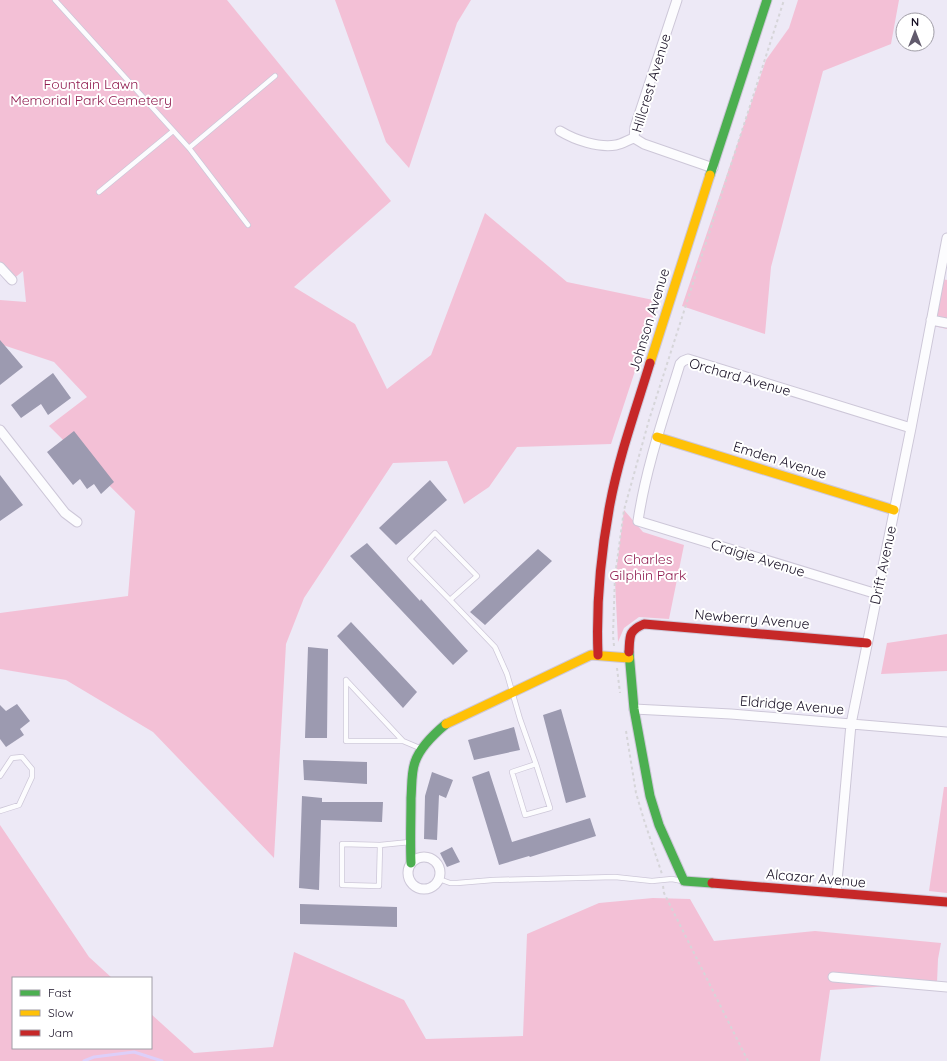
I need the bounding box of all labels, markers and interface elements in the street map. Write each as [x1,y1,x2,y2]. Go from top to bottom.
north arrow [895,12,935,52]
text: N [911,15,919,29]
street label: Hillcrest Avenue [627,31,675,135]
park label: Fountain Lawn Memorial Park Cemetery [10,75,172,109]
street label: Johnson Avenue [625,266,673,374]
street label: Orchard Avenue [687,354,793,400]
street label: Emden Avenue [731,437,829,483]
street label: Drift Avenue [866,524,900,606]
street label: Craigie Avenue [709,535,807,581]
park label: Charles Gilphin Park [610,550,686,584]
street label: Newberry Avenue [694,605,810,633]
street label: Eldridge Avenue [739,691,845,719]
street label: Alcazar Avenue [765,865,867,891]
legend [12,977,152,1049]
text: Fast [48,985,72,1000]
text: Slow [48,1005,74,1020]
text: Jam [48,1025,73,1040]

